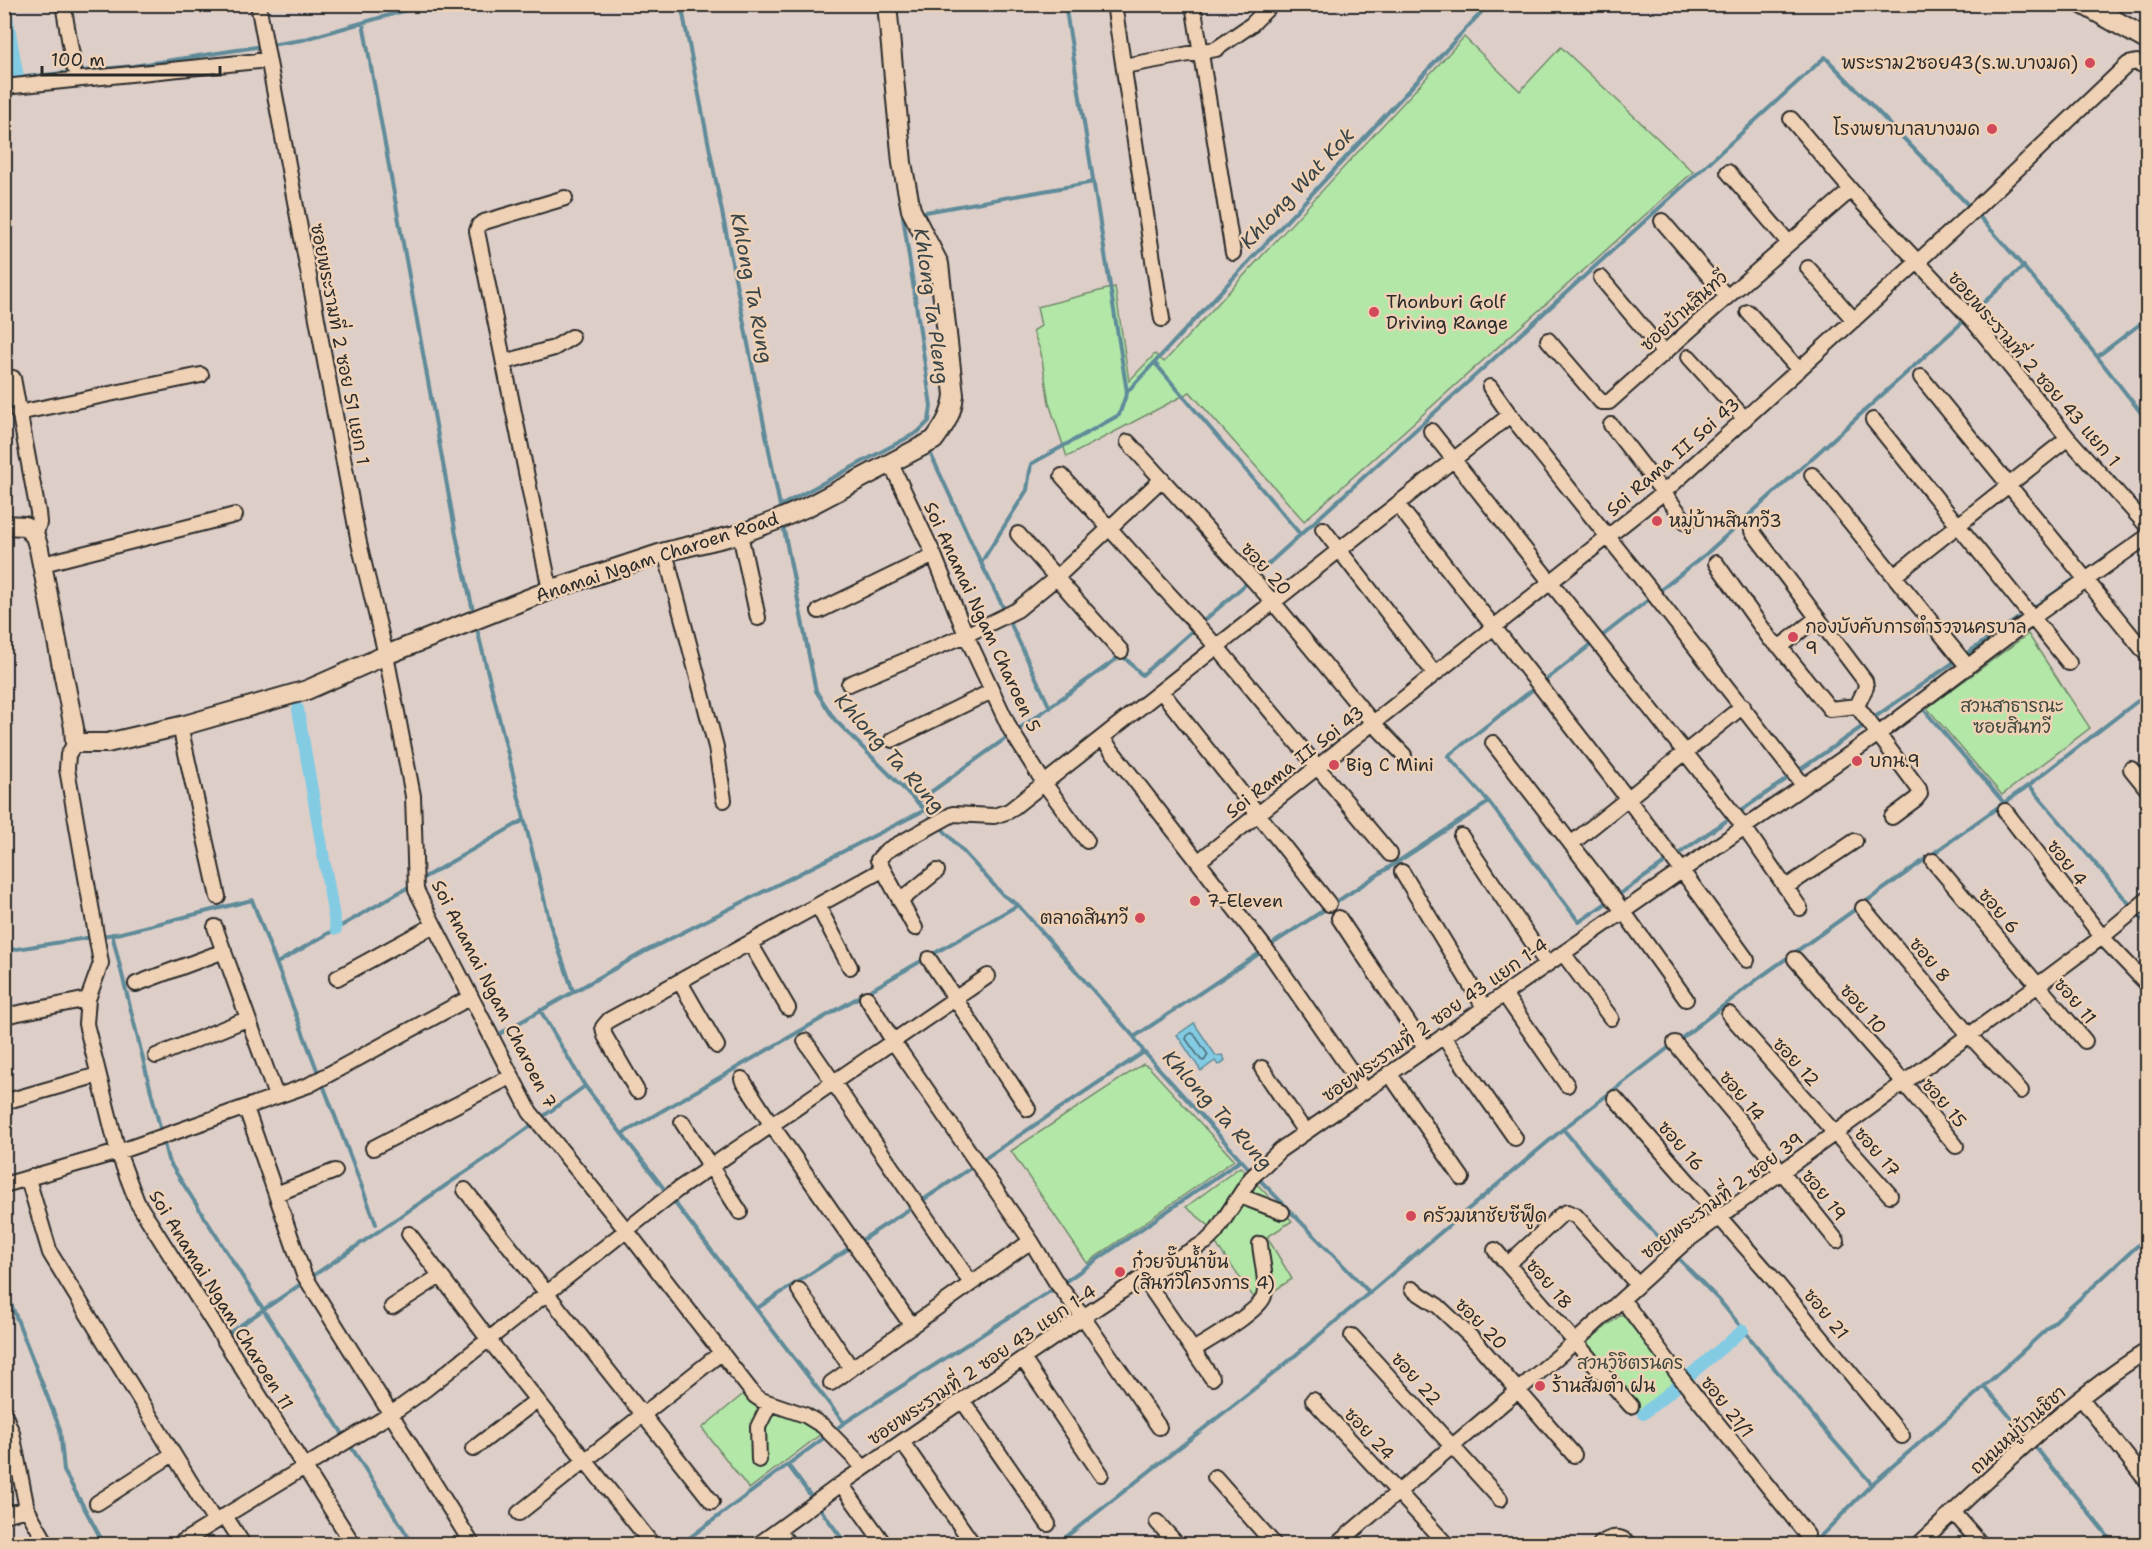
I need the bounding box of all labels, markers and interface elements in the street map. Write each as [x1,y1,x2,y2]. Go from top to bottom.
scale bar [42,39,220,77]
text: 100 m [51,48,105,72]
place label: พระราม2ซอย43(ร.พ.บางมด) [1841,51,2078,75]
marker: พระราม2ซอย43(ร.พ.บางมด) [2083,56,2097,70]
place label: โรงพยาบาลบางมด [1833,116,1980,141]
water label: Khlong Wat Kok [1234,122,1360,254]
marker: โรงพยาบาลบางมด [1985,122,1999,136]
water label: Khlong Ta Rung [725,210,779,366]
street label: ซอยพระรามที่ 2 ซอย 51 แยก 1 [305,220,381,467]
water label: Khlong Ta Pleng [908,226,956,386]
street label: ซอยพระรามที่ 2 ซอย 43 แยก 1 [1942,262,2130,472]
street label: ซอยบ้านสินทวี [1635,265,1733,357]
place label: Thonburi Golf Driving Range [1386,290,1508,335]
marker: Thonburi Golf Driving Range [1367,305,1381,319]
street label: Soi Rama II Soi 43 [1601,392,1745,522]
street label: Soi Anamai Ngam Charoen 5 [918,498,1046,736]
street label: Anamai Ngam Charoen Road [533,506,781,608]
place label: หมู่บ้านสินทวี3 [1669,509,1782,535]
marker: หมู่บ้านสินทวี3 [1650,514,1664,528]
street label: ซอย 20 [1236,537,1296,601]
place label: กองบังคับการตำรวจนครบาล 9 [1805,615,2027,660]
marker: กองบังคับการตำรวจนครบาล 9 [1786,630,1800,644]
water label: Khlong Ta Rung [829,687,951,819]
park label: สวนสาธารณะ ซอยสินทวี [1960,694,2064,739]
street label: Soi Rama II Soi 43 [1221,700,1369,824]
place label: บกน.9 [1869,749,1920,773]
place label: Big C Mini [1346,753,1434,777]
marker: บกน.9 [1850,754,1864,768]
marker: Big C Mini [1327,758,1341,772]
street label: ซอย 4 [2041,835,2093,891]
street label: Soi Anamai Ngam Charoen 7 [426,876,562,1112]
street label: ซอย 6 [1973,883,2025,939]
place label: 7-Eleven [1207,889,1283,913]
marker: 7-Eleven [1188,894,1202,908]
place label: ตลาดสินทวี [1040,906,1128,930]
marker: ตลาดสินทวี [1133,911,1147,925]
street label: ซอยพระรามที่ 2 ซอย 43 แยก 1-4 [1314,928,1553,1108]
street label: ซอย 8 [1904,932,1956,988]
street label: ซอย 11 [2048,973,2102,1029]
street label: ซอย 10 [1834,979,1892,1039]
street label: ซอย 12 [1767,1032,1825,1092]
water label: Khlong Ta Rung [1157,1044,1279,1176]
street label: ซอย 14 [1714,1066,1770,1126]
street label: ซอย 15 [1916,1073,1972,1133]
street label: ซอย 16 [1653,1116,1709,1176]
street label: ซอยพระรามที่ 2 ซอย 39 [1632,1122,1808,1265]
street label: ซอย 17 [1849,1122,1905,1182]
street label: ซอย 19 [1796,1164,1852,1226]
street label: Soi Anamai Ngam Charoen 11 [143,1186,299,1414]
place label: ครัวมหาชัยซีฟู็ด [1423,1203,1547,1230]
marker: ครัวมหาชัยซีฟู็ด [1404,1209,1418,1223]
place label: ก๋วยจั๊บน้ำข้น (สินทวีโครงการ 4) [1132,1245,1275,1295]
street label: ซอย 18 [1520,1254,1578,1314]
marker: ก๋วยจั๊บน้ำข้น (สินทวีโครงการ 4) [1113,1265,1127,1279]
street label: ซอยพระรามที่ 2 ซอย 43 แยก 1-4 [860,1274,1101,1451]
street label: ซอย 21 [1798,1284,1854,1344]
street label: ซอย 20 [1450,1293,1512,1355]
street label: ซอย 22 [1386,1347,1446,1411]
park label: สวนวิชิตรนคร [1577,1351,1683,1375]
street label: ซอย 21/1 [1695,1371,1759,1443]
place label: ร้านสัมตำ ฝน [1552,1374,1655,1398]
marker: ร้านสัมตำ ฝน [1533,1379,1547,1393]
street label: ถนนหมู่บ้านชิชา [1965,1380,2072,1481]
street label: ซอย 24 [1338,1403,1400,1465]

